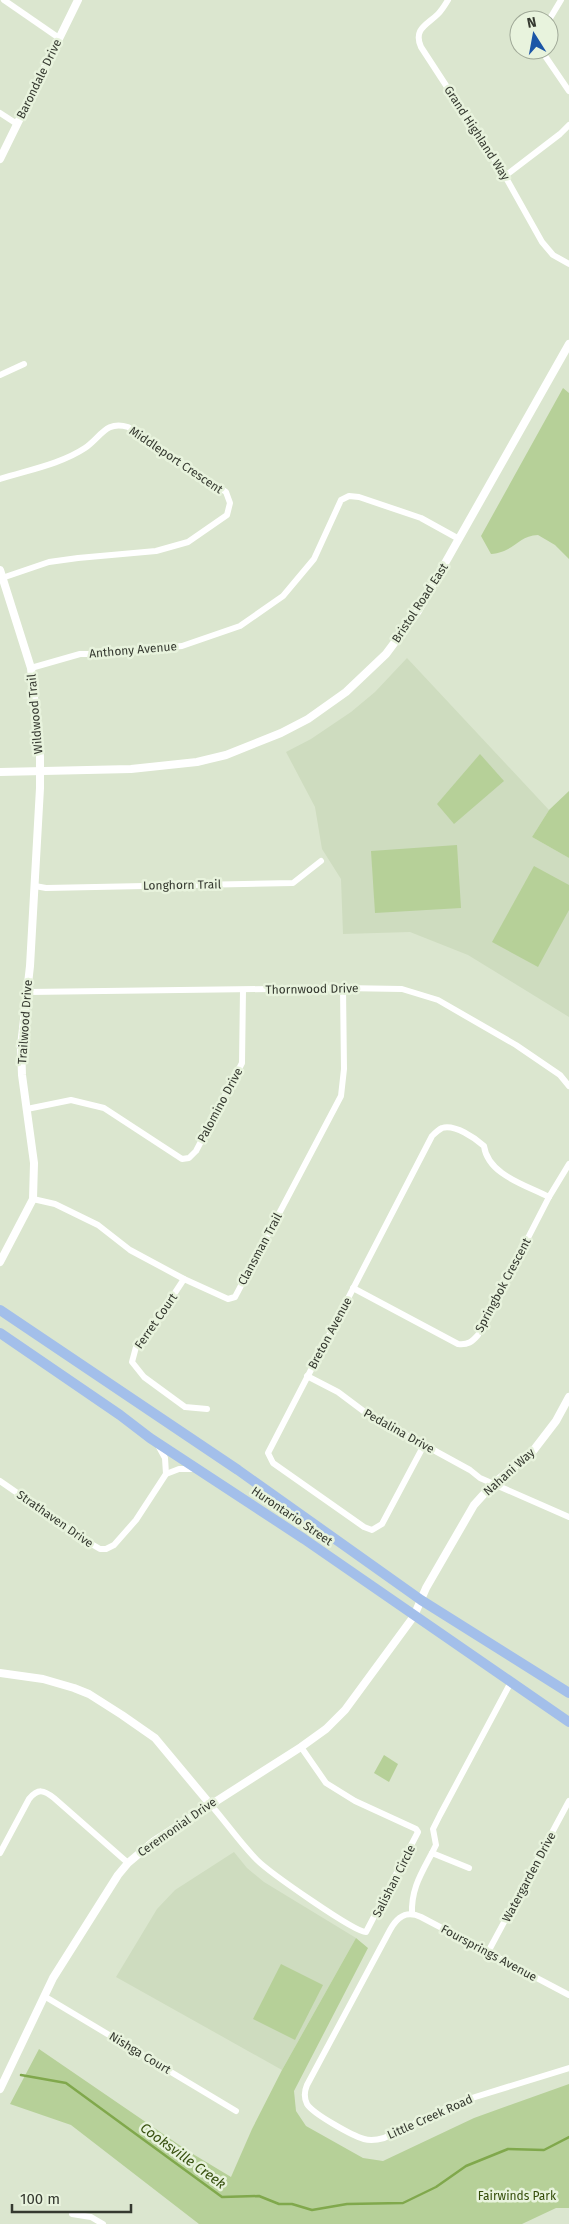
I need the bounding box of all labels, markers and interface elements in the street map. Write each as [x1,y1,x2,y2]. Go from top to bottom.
north arrow [509,10,559,60]
text: N [525,13,538,32]
street label: Barondale Drive [14,37,64,121]
street label: Grand Highland Way [441,83,513,183]
street label: Middleport Crescent [127,424,226,497]
street label: Bristol Road East [389,560,451,645]
street label: Anthony Avenue [88,639,178,661]
street label: Wildwood Trail [24,673,45,755]
street label: Longhorn Trail [143,877,222,893]
street label: Trailwood Drive [15,979,35,1065]
street label: Thornwood Drive [265,981,359,997]
street label: Palomino Drive [195,1065,245,1145]
street label: Clansman Trail [235,1210,285,1287]
street label: Springbok Crescent [472,1235,534,1335]
street label: Ferret Court [132,1290,181,1351]
street label: Breton Avenue [305,1295,355,1371]
street label: Pedalina Drive [361,1406,437,1456]
street label: Nahani Way [481,1445,537,1499]
street label: Hurontario Street [249,1484,336,1549]
street label: Strathaven Drive [14,1487,96,1551]
street label: Ceremonial Drive [135,1795,219,1859]
street label: Watergarden Drive [499,1830,559,1924]
street label: Salishan Circle [370,1842,418,1920]
street label: Foursprings Avenue [439,1922,539,1984]
street label: Nishga Court [107,2029,174,2077]
street label: Little Creek Road [385,2092,475,2142]
water label: Cooksville Creek [137,2119,229,2193]
scale bar [12,2182,131,2214]
park label: Fairwinds Park [478,2189,557,2203]
text: 100 m [20,2190,60,2208]

